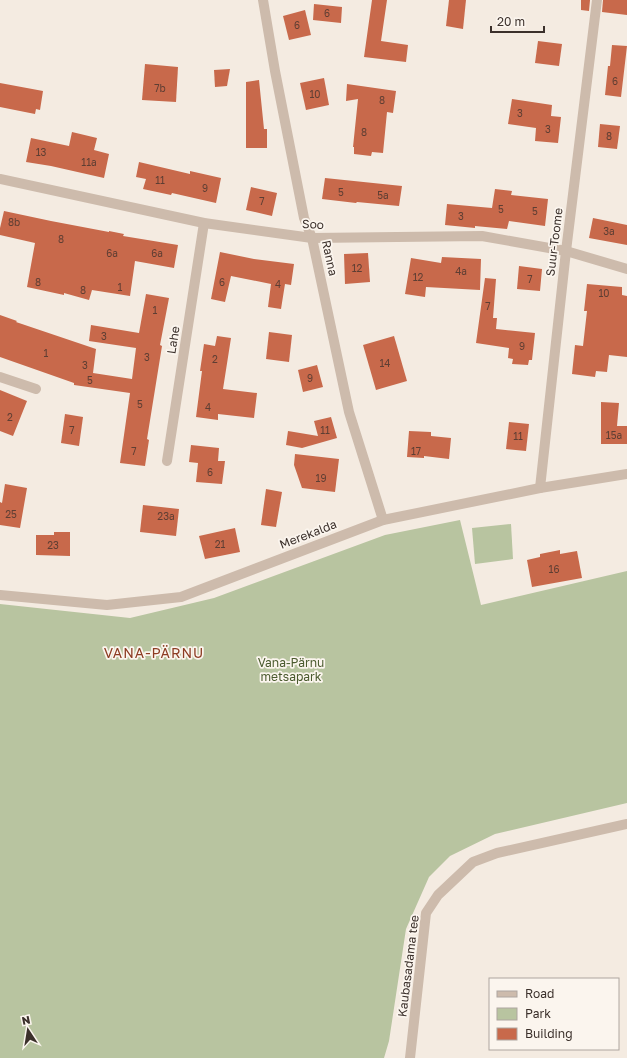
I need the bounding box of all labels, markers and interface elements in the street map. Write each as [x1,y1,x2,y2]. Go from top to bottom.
house number: 6 [324,7,330,19]
scale bar [491,8,544,34]
text: 20 m [497,14,525,29]
house number: 6 [294,19,300,31]
house number: 6 [612,75,618,87]
house number: 7b [154,82,166,94]
house number: 10 [309,88,321,100]
house number: 8 [379,94,385,106]
house number: 3 [517,107,523,119]
house number: 3 [545,123,551,135]
house number: 8 [361,126,367,138]
house number: 8 [606,130,612,142]
house number: 13 [36,146,46,158]
house number: 11a [81,156,97,168]
house number: 11 [155,174,165,186]
house number: 9 [202,182,208,194]
house number: 5 [338,186,344,198]
house number: 5a [377,189,389,201]
house number: 7 [259,195,265,207]
house number: 5 [498,203,504,215]
house number: 5 [532,205,538,217]
street label: Suur-Toome [542,207,566,277]
house number: 3 [458,210,464,222]
house number: 8b [8,216,20,228]
street label: Soo [302,216,324,232]
house number: 3a [603,225,615,237]
house number: 8 [58,233,64,245]
street label: Ranna [319,239,341,277]
house number: 6a [106,247,118,259]
house number: 6a [151,247,163,259]
house number: 12 [352,262,363,274]
house number: 4a [455,265,467,277]
house number: 12 [413,271,424,283]
house number: 7 [527,273,533,285]
house number: 8 [35,276,41,288]
house number: 6 [219,276,225,288]
house number: 4 [275,278,281,290]
house number: 1 [118,281,123,293]
house number: 8 [80,284,86,296]
house number: 10 [598,287,610,299]
house number: 7 [485,300,491,312]
house number: 1 [153,304,158,316]
street label: Lahe [163,325,183,355]
house number: 3 [101,330,107,342]
house number: 9 [519,340,525,352]
house number: 1 [44,347,49,359]
house number: 3 [144,351,150,363]
house number: 2 [212,353,218,365]
house number: 14 [380,357,390,369]
house number: 3 [82,359,88,371]
house number: 9 [307,372,313,384]
house number: 5 [87,374,93,386]
house number: 5 [137,398,143,410]
house number: 4 [205,401,211,413]
house number: 2 [7,411,13,423]
house number: 7 [69,424,75,436]
house number: 11 [320,424,330,436]
house number: 15a [606,429,622,441]
house number: 11 [513,430,523,442]
house number: 7 [131,445,137,457]
house number: 17 [411,445,421,457]
house number: 6 [207,466,213,478]
house number: 19 [316,472,326,484]
house number: 25 [5,508,17,520]
house number: 23a [157,510,175,522]
street label: Merekalda [277,516,339,552]
house number: 21 [215,538,225,550]
house number: 23 [47,539,59,551]
house number: 16 [549,563,559,575]
district label: VANA-PÄRNU [104,644,204,661]
park label: Vana-Pärnu metsapark [258,655,324,684]
street label: Kaubasadama tee [394,914,422,1018]
legend [489,978,619,1050]
text: Road [525,986,554,1001]
text: Park [525,1006,551,1021]
north arrow [8,1010,48,1050]
text: N [20,1013,31,1027]
text: Building [525,1026,573,1041]

